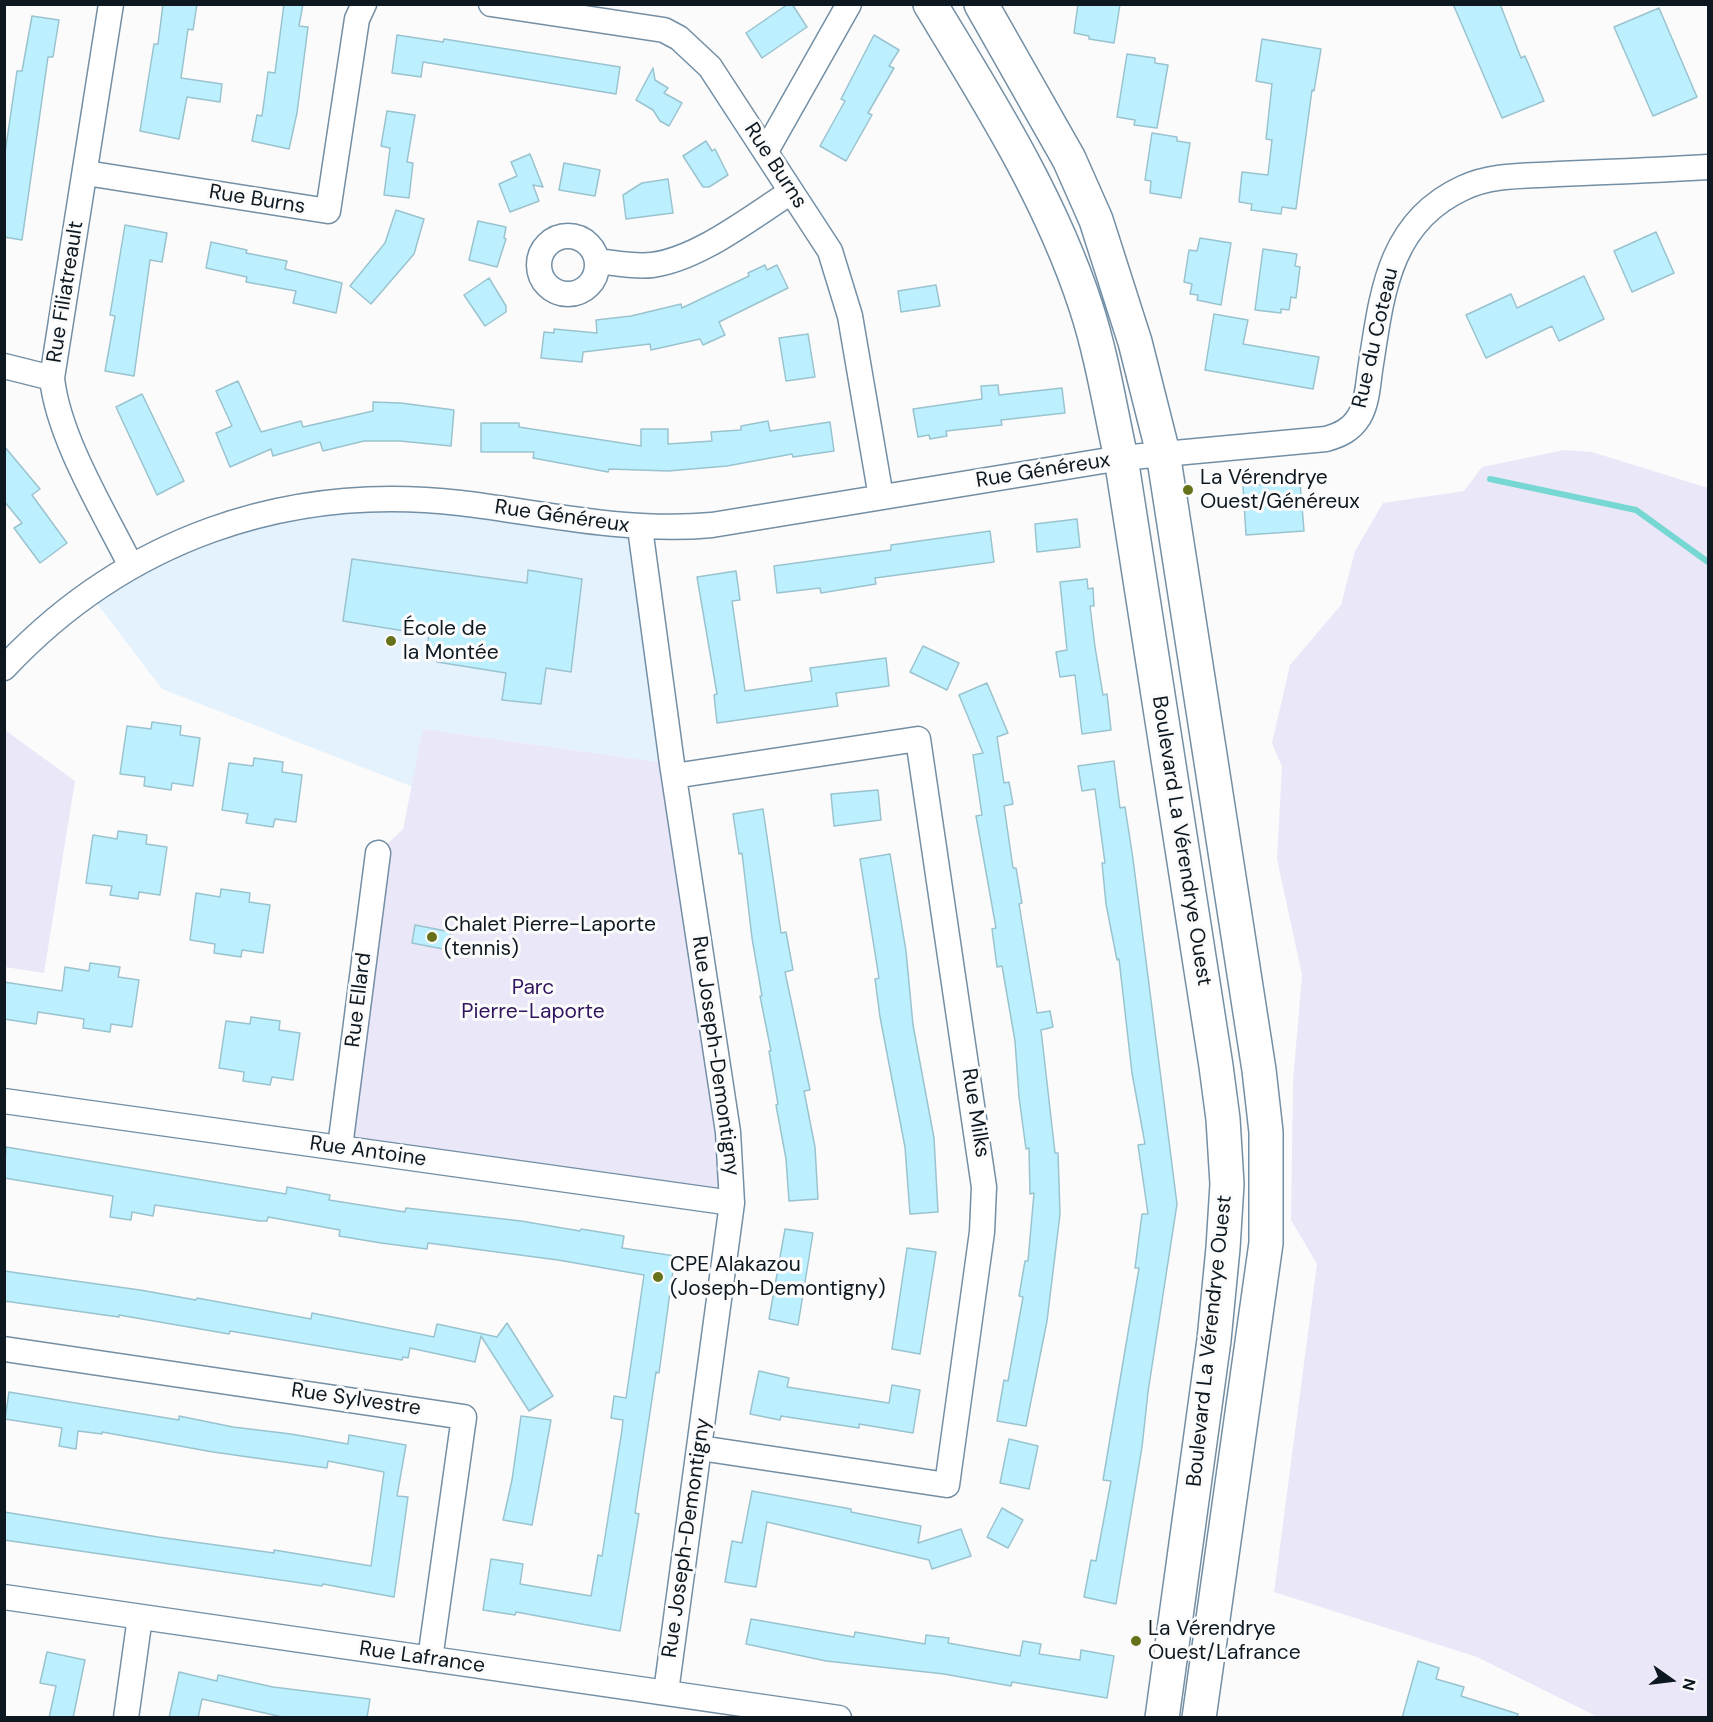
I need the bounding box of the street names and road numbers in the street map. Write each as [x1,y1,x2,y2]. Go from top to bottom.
street label: Rue Burns [738,118,812,214]
street label: Rue Burns [207,180,307,220]
street label: Rue Filiatreault [42,219,90,365]
street label: Rue du Coteau [1348,265,1404,411]
street label: Rue Généreux [974,448,1112,494]
street label: Rue Généreux [493,495,631,539]
street label: Boulevard La Vérendrye Ouest [1146,694,1216,988]
street label: Rue Joseph-Demontigny [686,934,744,1178]
street label: Rue Ellard [341,951,377,1049]
street label: Rue Milks [956,1067,994,1159]
street label: Rue Antoine [308,1131,428,1173]
street label: Boulevard La Vérendrye Ouest [1182,1194,1238,1488]
street label: Rue Sylvestre [290,1378,422,1422]
street label: Rue Joseph-Demontigny [658,1416,716,1660]
street label: Rue Lafrance [357,1637,487,1679]

